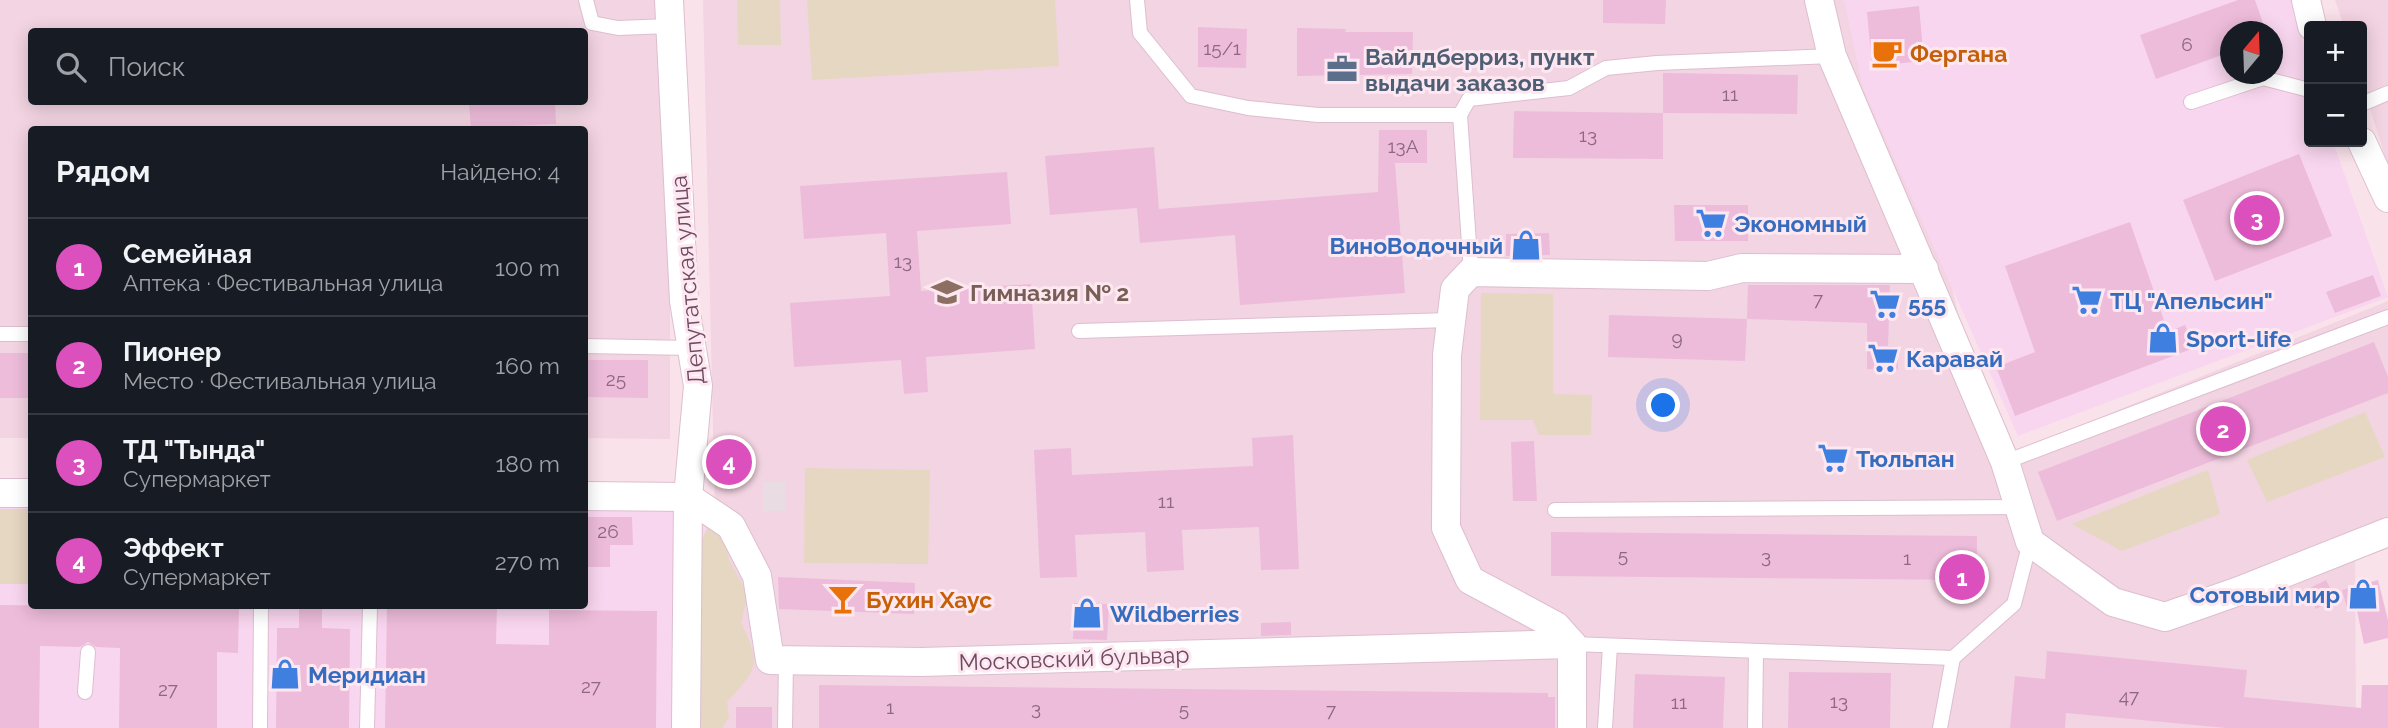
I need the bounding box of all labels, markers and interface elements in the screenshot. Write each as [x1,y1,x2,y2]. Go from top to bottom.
north arrow [2220,21,2283,84]
map controls [2304,21,2367,147]
button: + [2304,21,2367,84]
search box [28,28,588,105]
house number: 6 [2181,33,2193,55]
cafe icon: Фергана [1870,36,1904,70]
house number: 15/1 [1203,37,1241,59]
place label: Фергана [1910,40,2007,67]
place label: Вайлдберриз, пункт выдачи заказов [1365,43,1595,96]
icon: search [52,48,90,86]
text: Поиск [108,52,185,82]
office icon: Вайлдберриз, пункт выдачи заказов [1325,52,1359,86]
house number: 11 [1722,83,1738,105]
button: − [2304,84,2367,147]
house number: 13 [1579,124,1597,146]
house number: 13А [1387,135,1419,157]
text: Рядом [56,154,150,189]
text: Найдено: 4 [440,158,560,185]
street label: Депутатская улица [664,174,710,386]
pin: 3 [2234,192,2280,244]
supermarket icon: Экономный [1694,206,1728,240]
place label: Экономный [1734,210,1867,237]
shop icon: ВиноВодочный [1509,228,1543,262]
place label: ВиноВодочный [1330,232,1503,259]
text: Семейная [123,239,252,269]
house number: 13 [894,250,912,272]
text: 1 [73,254,85,281]
text: 100 m [495,254,560,281]
text: Аптека · Фестивальная улица [123,269,443,296]
school or university icon: Гимназия № 2 [930,275,964,309]
place label: Гимназия № 2 [970,279,1129,306]
supermarket icon: ТЦ "Апельсин" [2070,283,2104,317]
supermarket icon: 555 [1868,287,1902,321]
place label: ТЦ "Апельсин" [2110,287,2273,314]
house number: 7 [1813,288,1823,310]
place label: 555 [1908,291,1946,318]
shop icon: Sport-life [2146,321,2180,355]
place label: Sport-life [2186,325,2291,352]
house number: 9 [1671,327,1683,349]
text: Пионер [123,337,221,367]
supermarket icon: Каравай [1866,341,1900,375]
place label: Каравай [1906,345,2003,372]
text: 2 [73,352,85,379]
text: 160 m [495,352,560,379]
text: Место · Фестивальная улица [123,367,437,394]
house number: 25 [606,368,626,390]
your location [1646,388,1680,422]
pin: 2 [2200,403,2246,455]
text: ТД "Тында" [123,435,265,465]
pin: 4 [706,436,752,488]
supermarket icon: Тюльпан [1816,441,1850,475]
place label: Тюльпан [1856,445,1955,472]
text: 3 [73,450,85,477]
text: 180 m [495,450,560,477]
text: Супермаркет [123,465,271,492]
house number: 11 [1158,490,1174,512]
house number: 26 [597,520,619,542]
text: Эффект [123,533,224,563]
house number: 5 [1618,544,1628,566]
house number: 3 [1761,545,1771,567]
house number: 1 [1903,547,1911,569]
text: 4 [72,548,86,575]
text: 270 m [495,548,560,575]
pin: 1 [1939,551,1985,603]
text: Супермаркет [123,563,271,590]
shop icon: Сотовый мир [2346,577,2380,611]
place label: Сотовый мир [2189,581,2340,608]
bar icon: Бухин Хаус [826,582,860,616]
place label: Бухин Хаус [866,586,992,613]
shop icon: Wildberries [1070,596,1104,630]
place label: Wildberries [1110,600,1239,627]
street label: Московский бульвар [958,640,1190,676]
shop icon: Меридиан [268,657,302,691]
place label: Меридиан [308,661,426,688]
house number: 27 [581,675,601,697]
house number: 27 [158,678,178,700]
house number: 47 [2119,685,2139,707]
house number: 13 [1830,690,1848,712]
house number: 11 [1671,691,1687,713]
house number: 1 [886,696,894,718]
house number: 3 [1031,697,1041,719]
house number: 5 [1179,698,1189,720]
house number: 7 [1326,699,1336,721]

